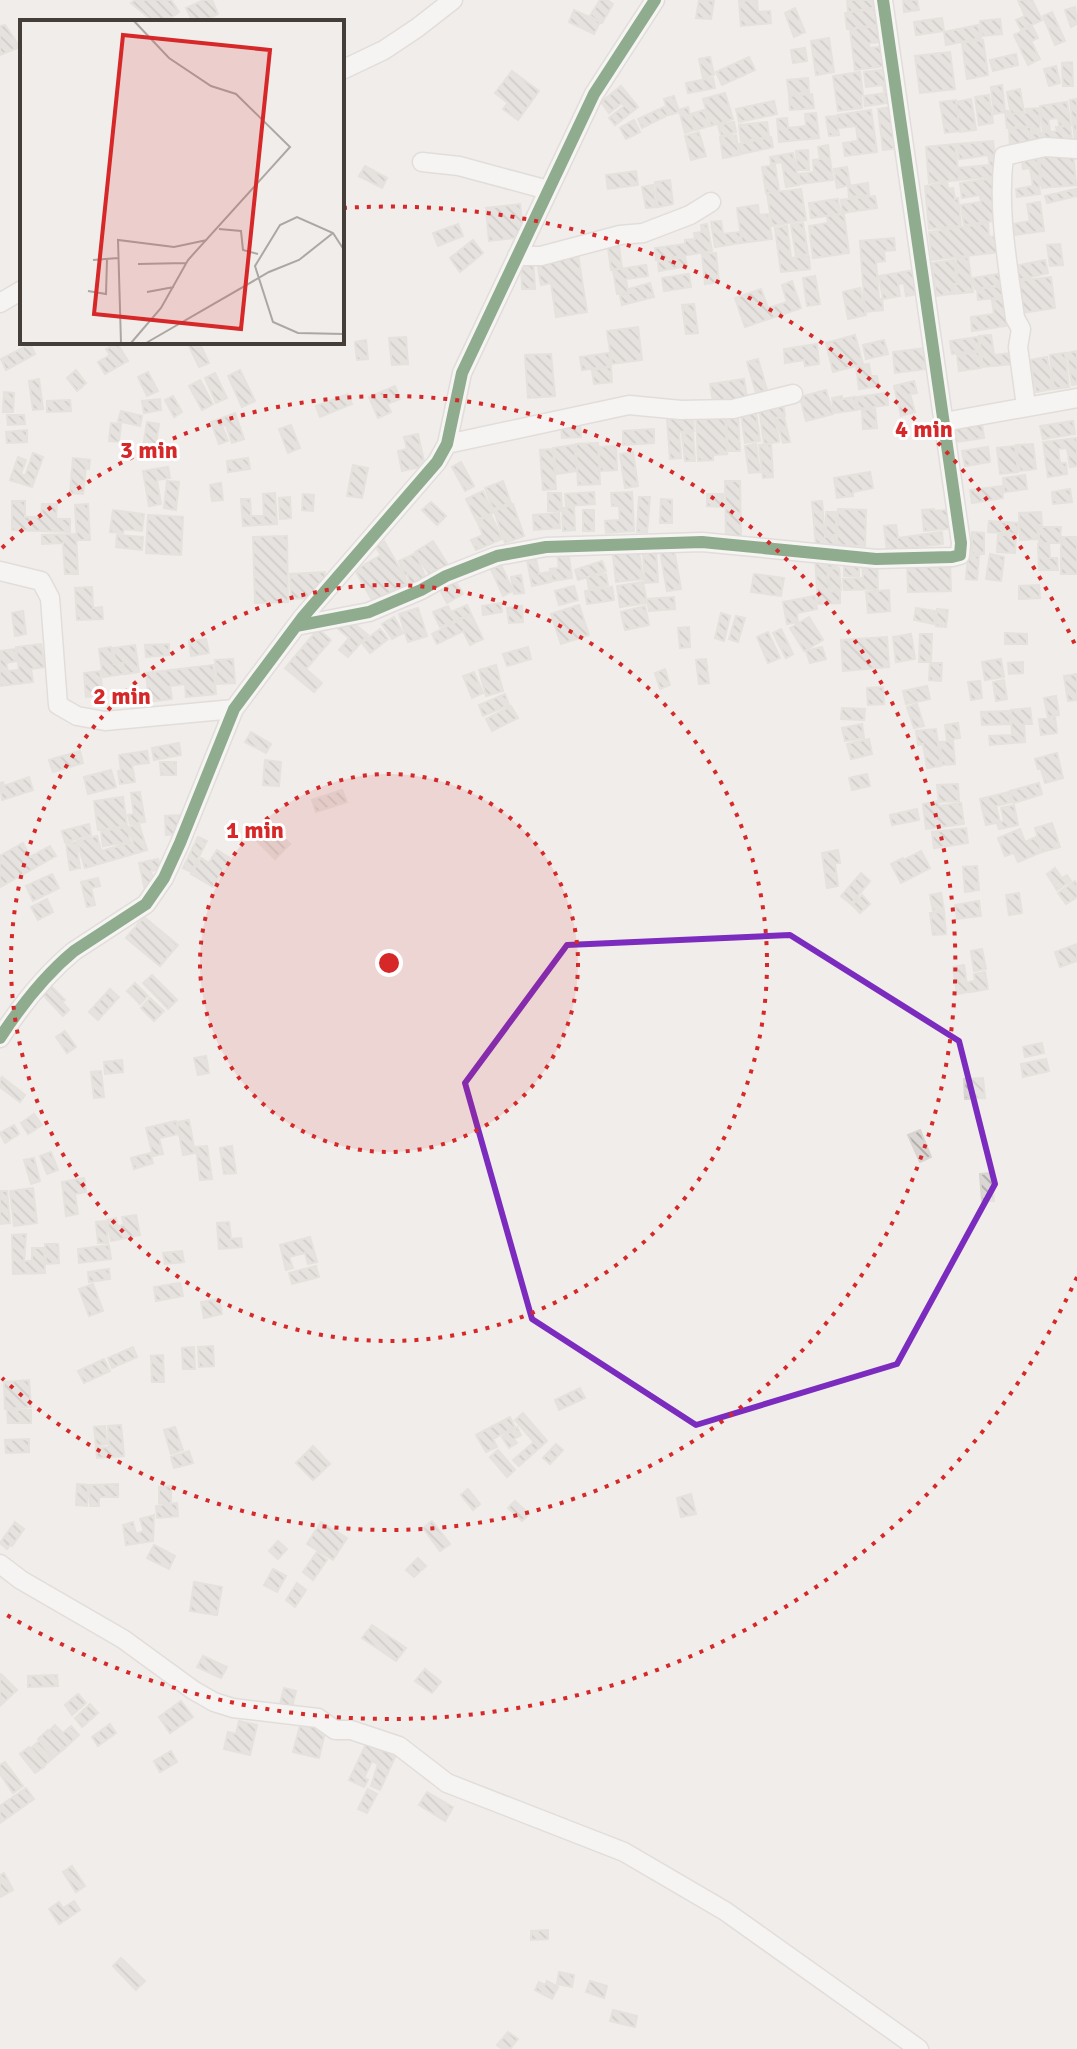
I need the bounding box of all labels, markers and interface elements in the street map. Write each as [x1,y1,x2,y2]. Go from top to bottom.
inset map [20,20,344,344]
text: 4 min [895,414,953,444]
text: 3 min [120,435,178,465]
text: 2 min [93,681,151,711]
text: 1 min [226,815,284,845]
centre of rings [375,949,403,977]

